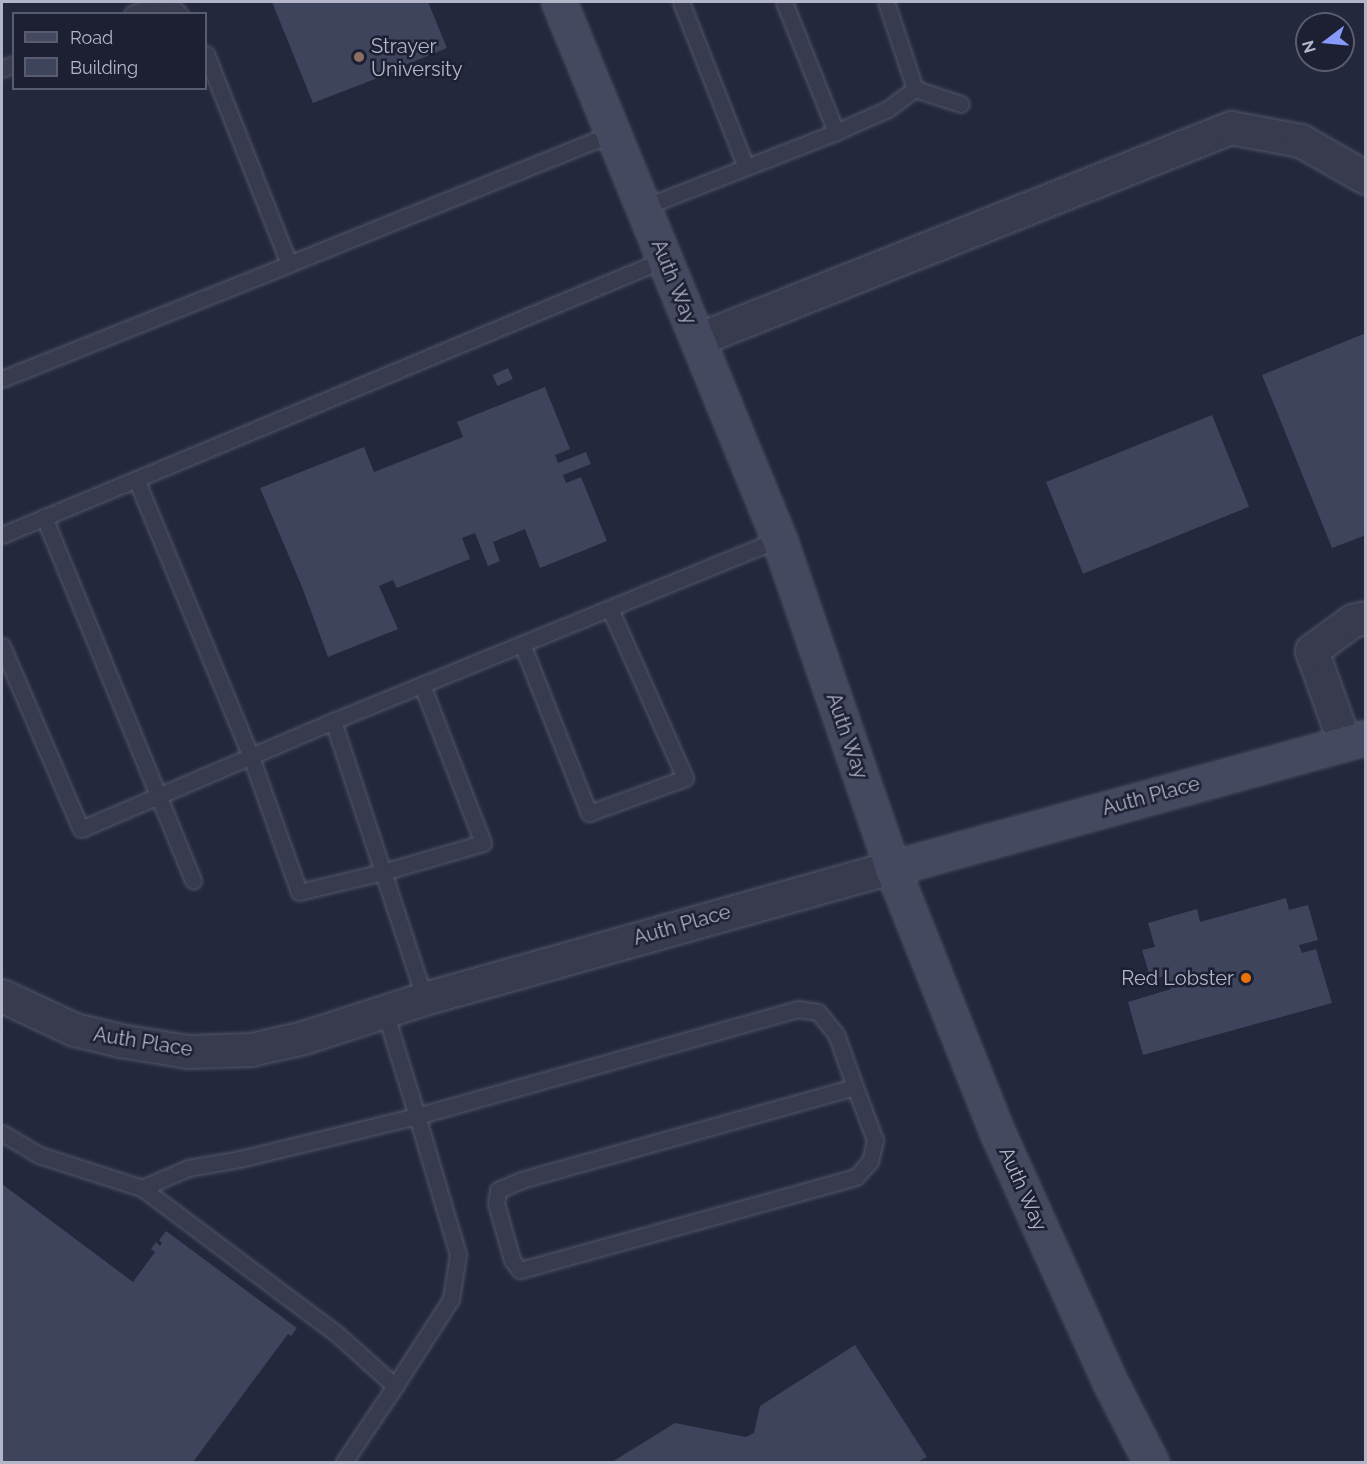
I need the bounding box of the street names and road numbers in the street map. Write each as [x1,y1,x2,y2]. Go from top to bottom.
street label: Auth Way [646,236,702,328]
street label: Auth Way [821,690,873,782]
street label: Auth Place [1100,771,1202,821]
street label: Auth Place [631,900,733,950]
street label: Auth Place [92,1022,194,1062]
street label: Auth Way [994,1143,1052,1235]

